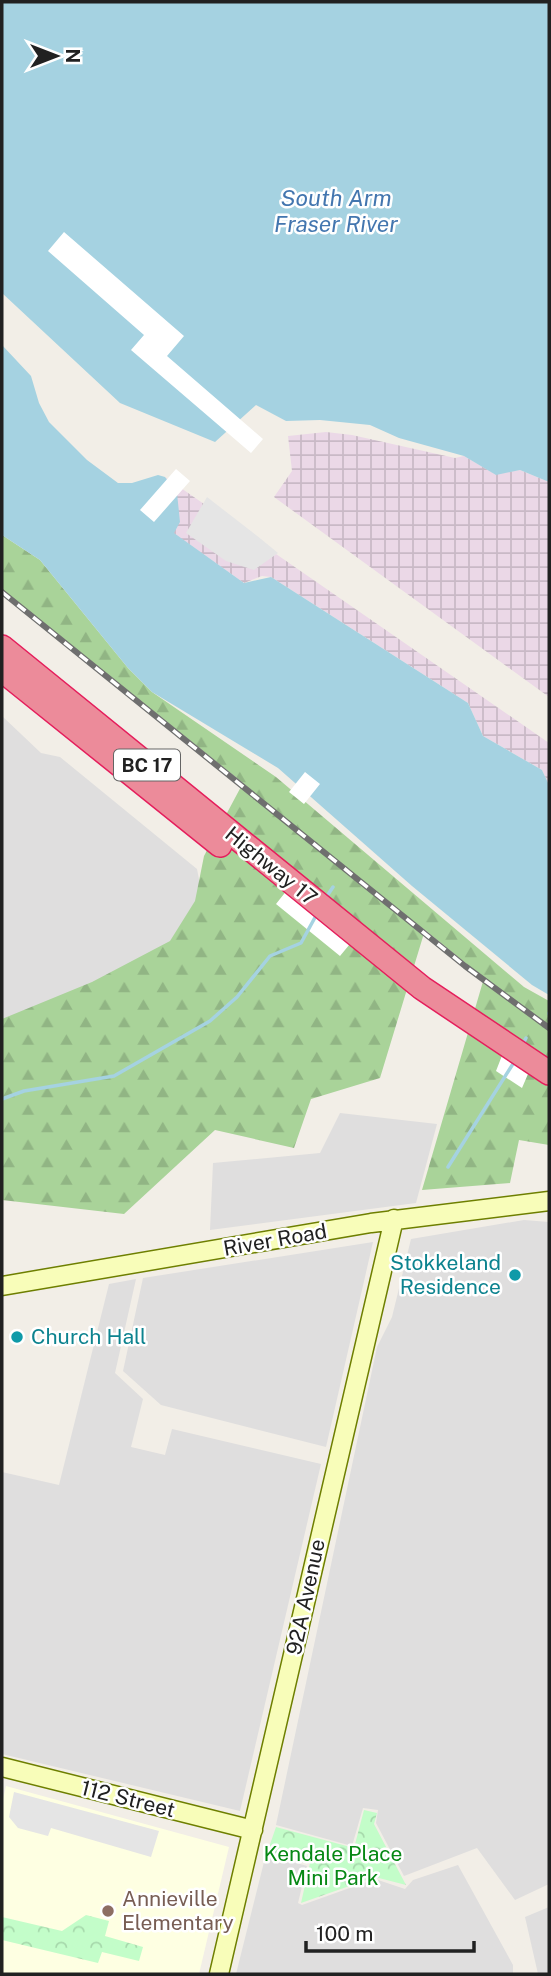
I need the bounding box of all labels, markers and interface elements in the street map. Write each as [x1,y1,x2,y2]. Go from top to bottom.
north arrow [21,21,91,91]
text: N [62,49,84,63]
water label: South Arm Fraser River [274,184,398,237]
road number: BC 17 [114,750,180,780]
street label: Highway 17 [220,821,322,910]
street label: River Road [221,1218,329,1261]
place label: Stokkeland Residence [390,1250,501,1299]
marker: Stokkeland Residence [507,1267,523,1283]
place label: Church Hall [31,1324,146,1349]
marker: Church Hall [9,1329,25,1345]
street label: 92A Avenue [281,1537,330,1657]
street label: 112 Street [78,1775,178,1822]
park label: Kendale Place Mini Park [263,1841,403,1890]
place label: Annieville Elementary [122,1886,234,1935]
marker: Annieville Elementary [100,1903,116,1919]
scale bar [306,1910,474,1954]
text: 100 m [316,1921,373,1946]

